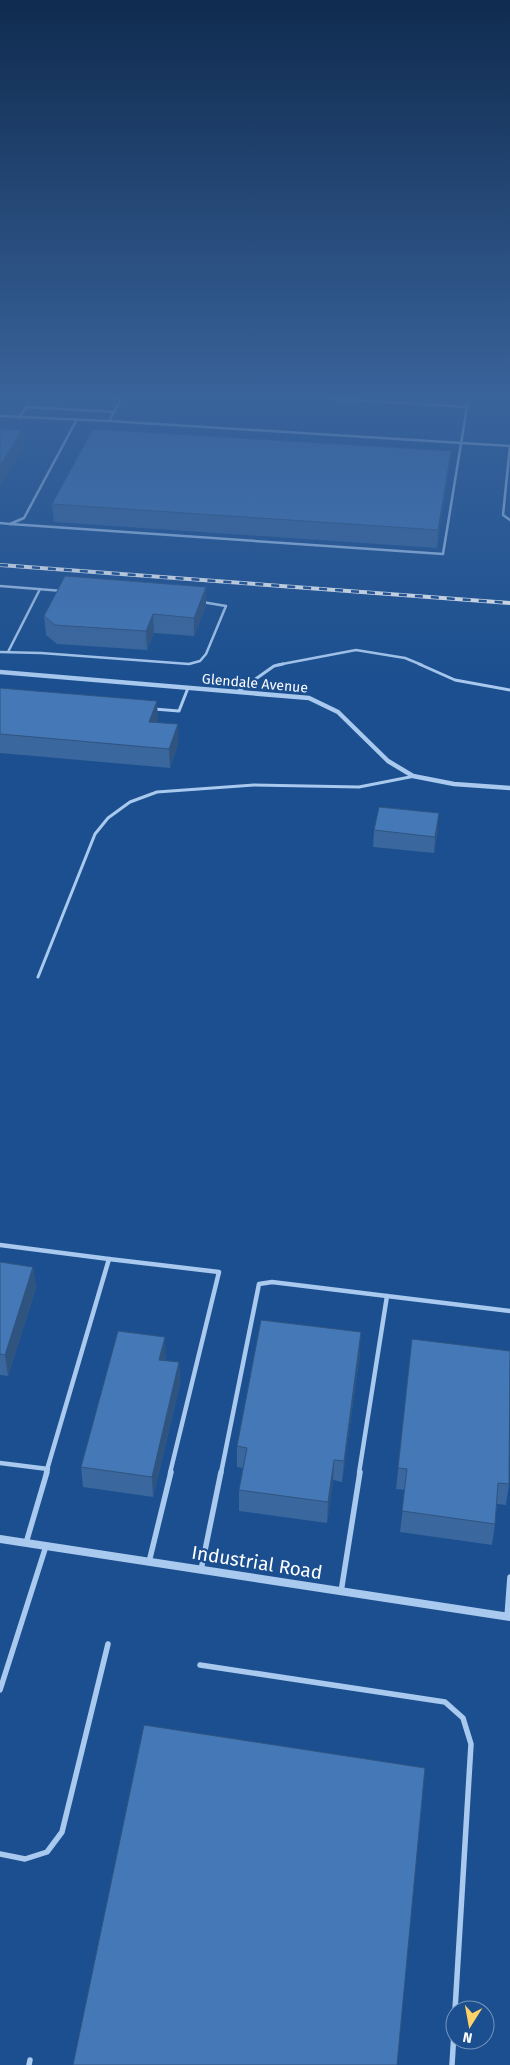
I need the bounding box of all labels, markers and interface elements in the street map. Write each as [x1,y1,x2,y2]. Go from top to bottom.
street label: Glendale Avenue [201,670,309,697]
street label: Industrial Road [190,1541,324,1584]
north arrow [445,2000,495,2050]
text: N [461,2028,474,2047]

